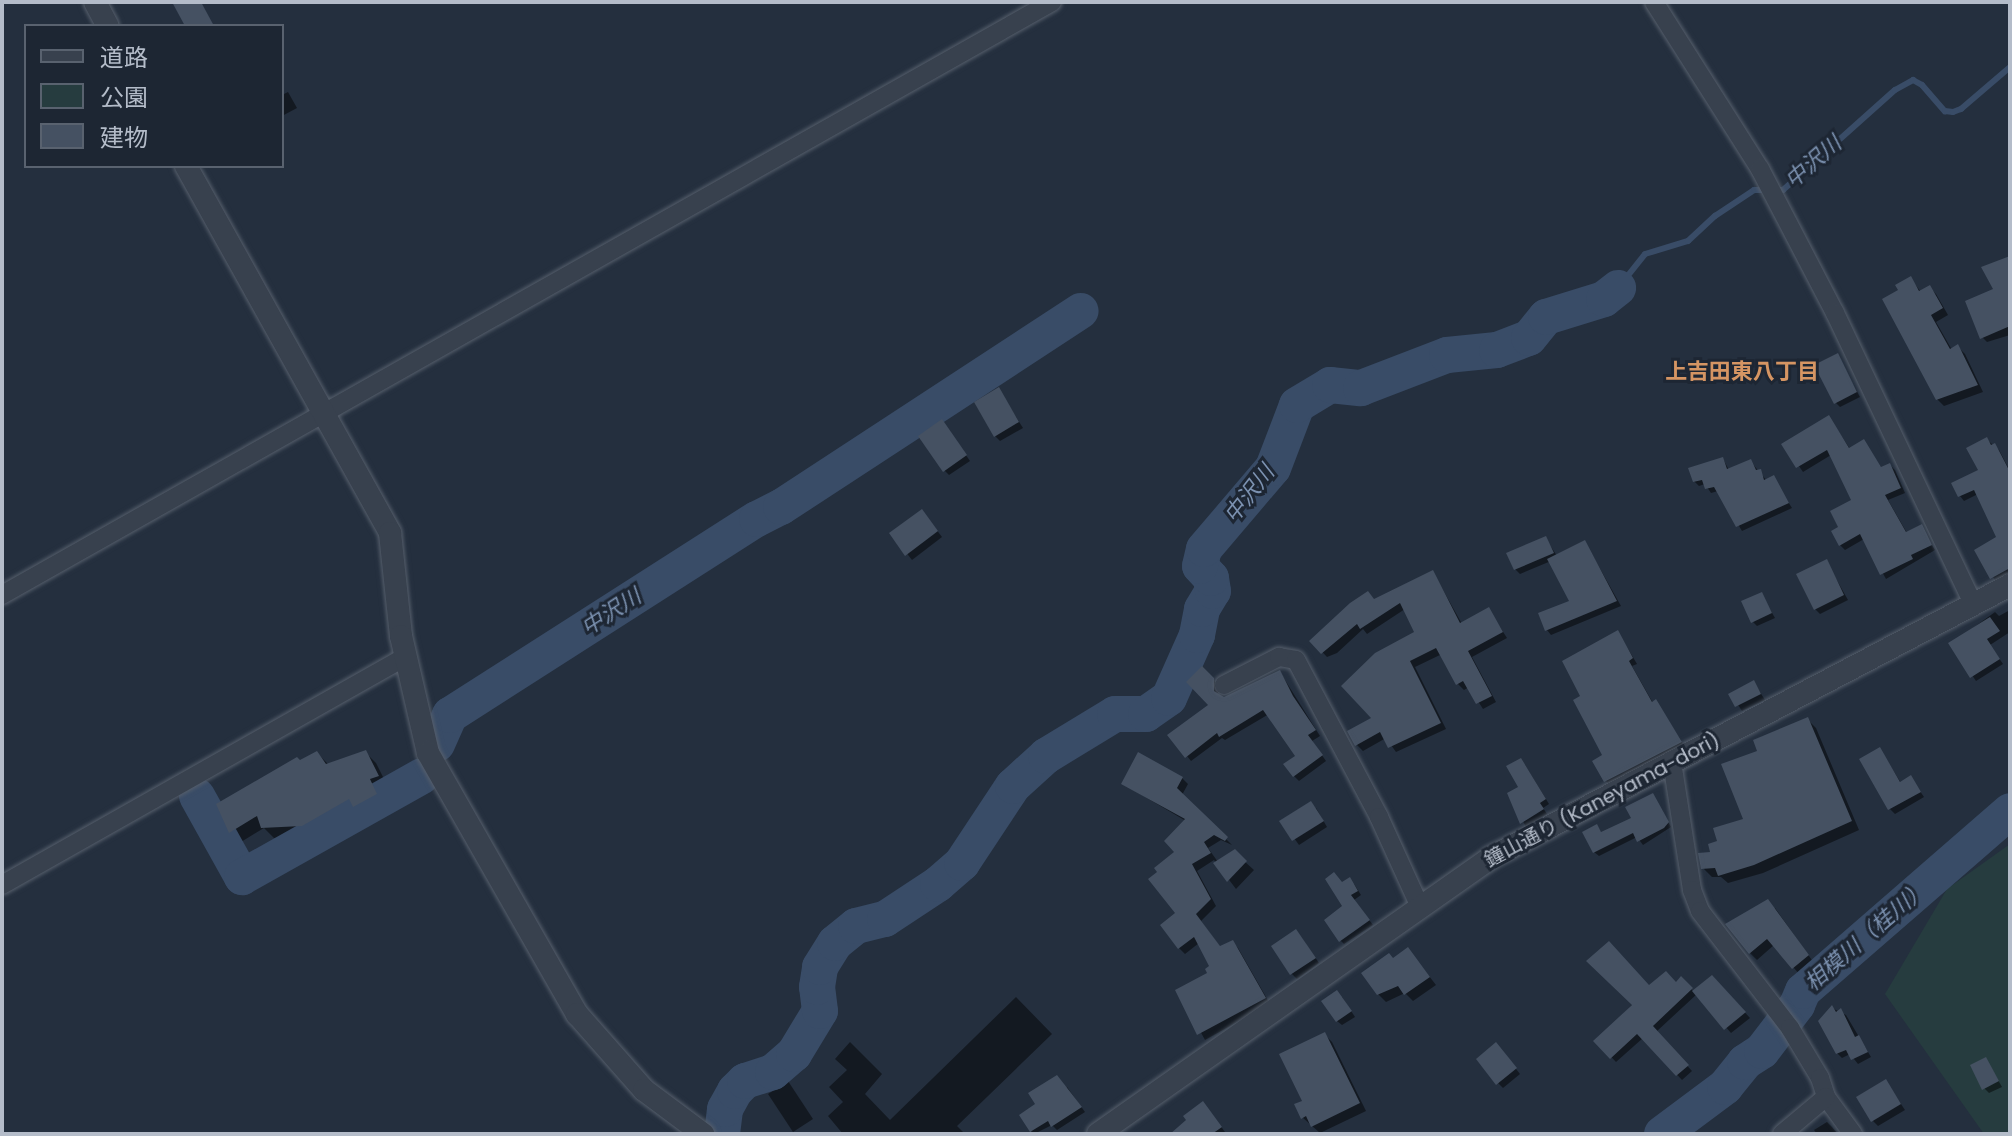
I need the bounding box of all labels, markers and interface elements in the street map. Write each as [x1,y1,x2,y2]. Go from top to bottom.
legend [24,24,284,168]
text: 道路 [100,41,148,74]
text: 公園 [100,81,148,114]
text: 建物 [100,121,148,154]
water label: 中沢川 [1779,130,1847,194]
district label: 上吉田東八丁目 [1665,359,1819,385]
water label: 中沢川 [1218,460,1280,528]
water label: 中沢川 [576,583,646,641]
street label: 鐘山通り (Kaneyama-dori) [1480,728,1724,872]
water label: 相模川（桂川） [1799,876,1933,996]

